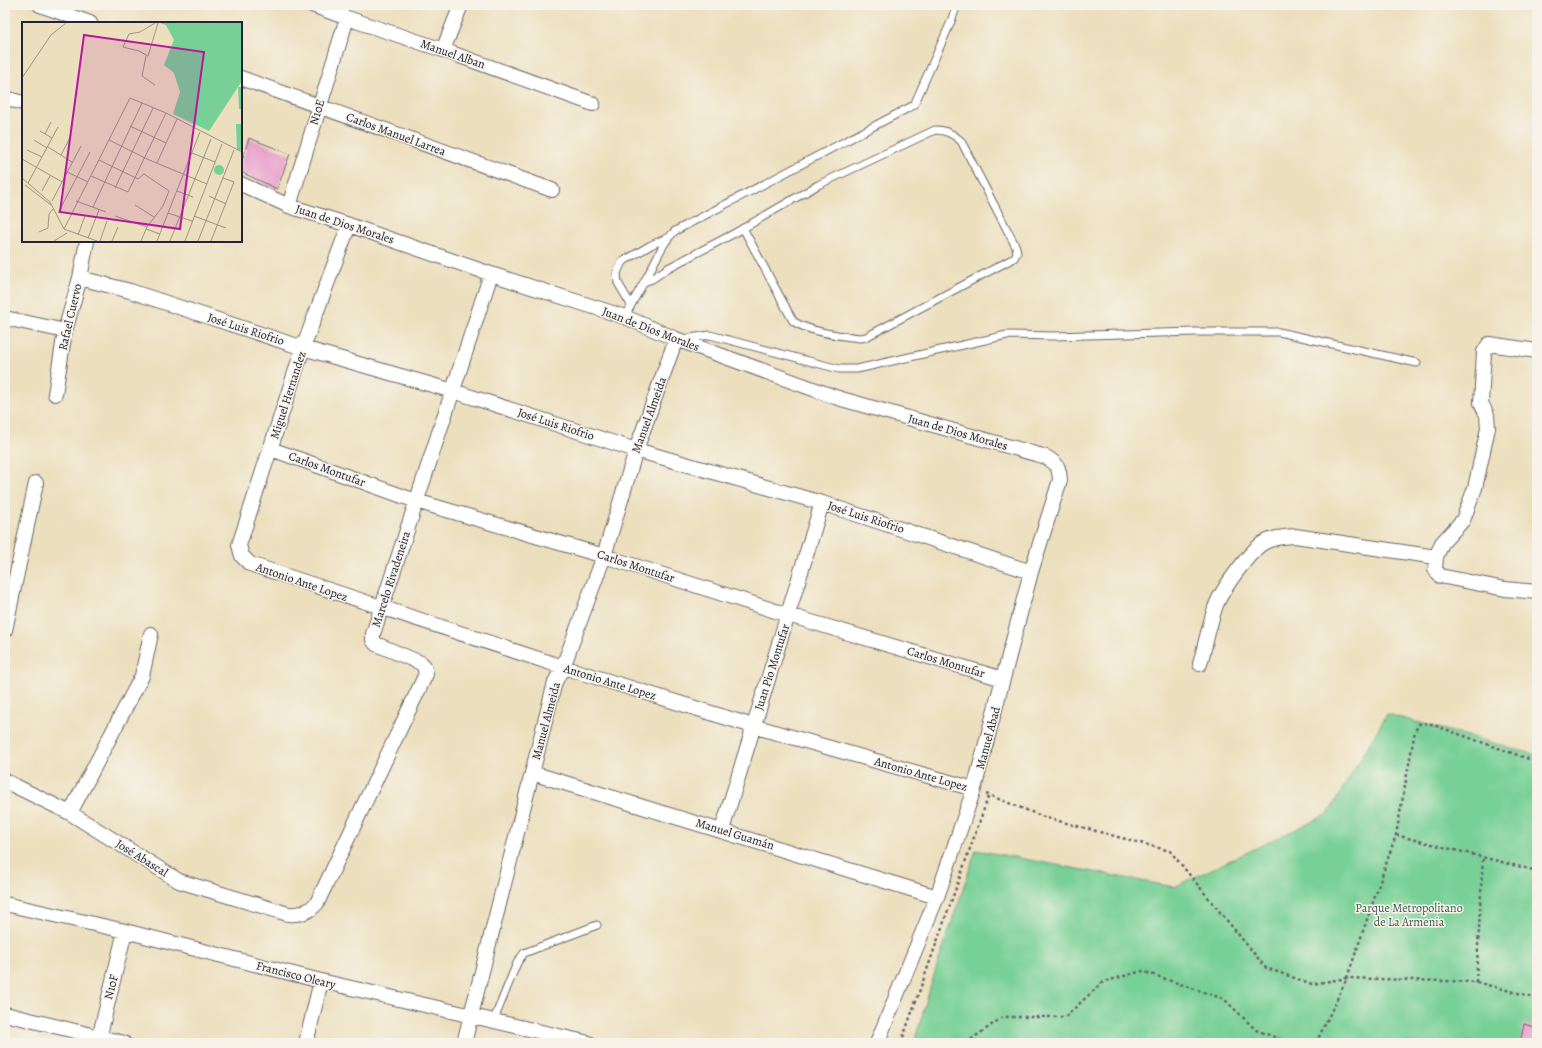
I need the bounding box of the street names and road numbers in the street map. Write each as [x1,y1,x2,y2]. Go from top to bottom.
street label: Manuel Alban [419,35,488,73]
street label: N10E [306,97,328,127]
street label: Carlos Manuel Larrea [344,109,448,160]
street label: Juan de Dios Morales [294,200,397,248]
street label: Rafael Cuervo [55,282,85,352]
street label: Juan de Dios Morales [600,303,702,355]
street label: José Luis Riofrio [206,309,286,349]
street label: Miguel Hernandez [266,349,310,441]
street label: Manuel Almeida [628,374,670,455]
street label: José Luis Riofrio [516,404,596,444]
street label: Juan de Dios Morales [906,410,1010,454]
street label: Carlos Montufar [286,448,368,490]
street label: José Luis Riofrio [826,497,906,537]
street label: Marcelo Rivadeneira [368,528,414,629]
street label: Carlos Montufar [595,546,677,586]
street label: Antonio Ante Lopez [253,558,350,605]
street label: Juan Pio Montufar [751,621,794,712]
street label: Carlos Montufar [905,643,987,682]
street label: Antonio Ante Lopez [561,660,658,704]
street label: Manuel Almeida [528,680,564,762]
street label: Manuel Abad [972,704,1004,771]
street label: Antonio Ante Lopez [872,753,969,795]
street label: Manuel Guamán [694,814,777,854]
street label: José Abascal [113,836,171,880]
street label: Francisco Oleary [255,957,338,993]
street label: N10F [100,973,122,1001]

